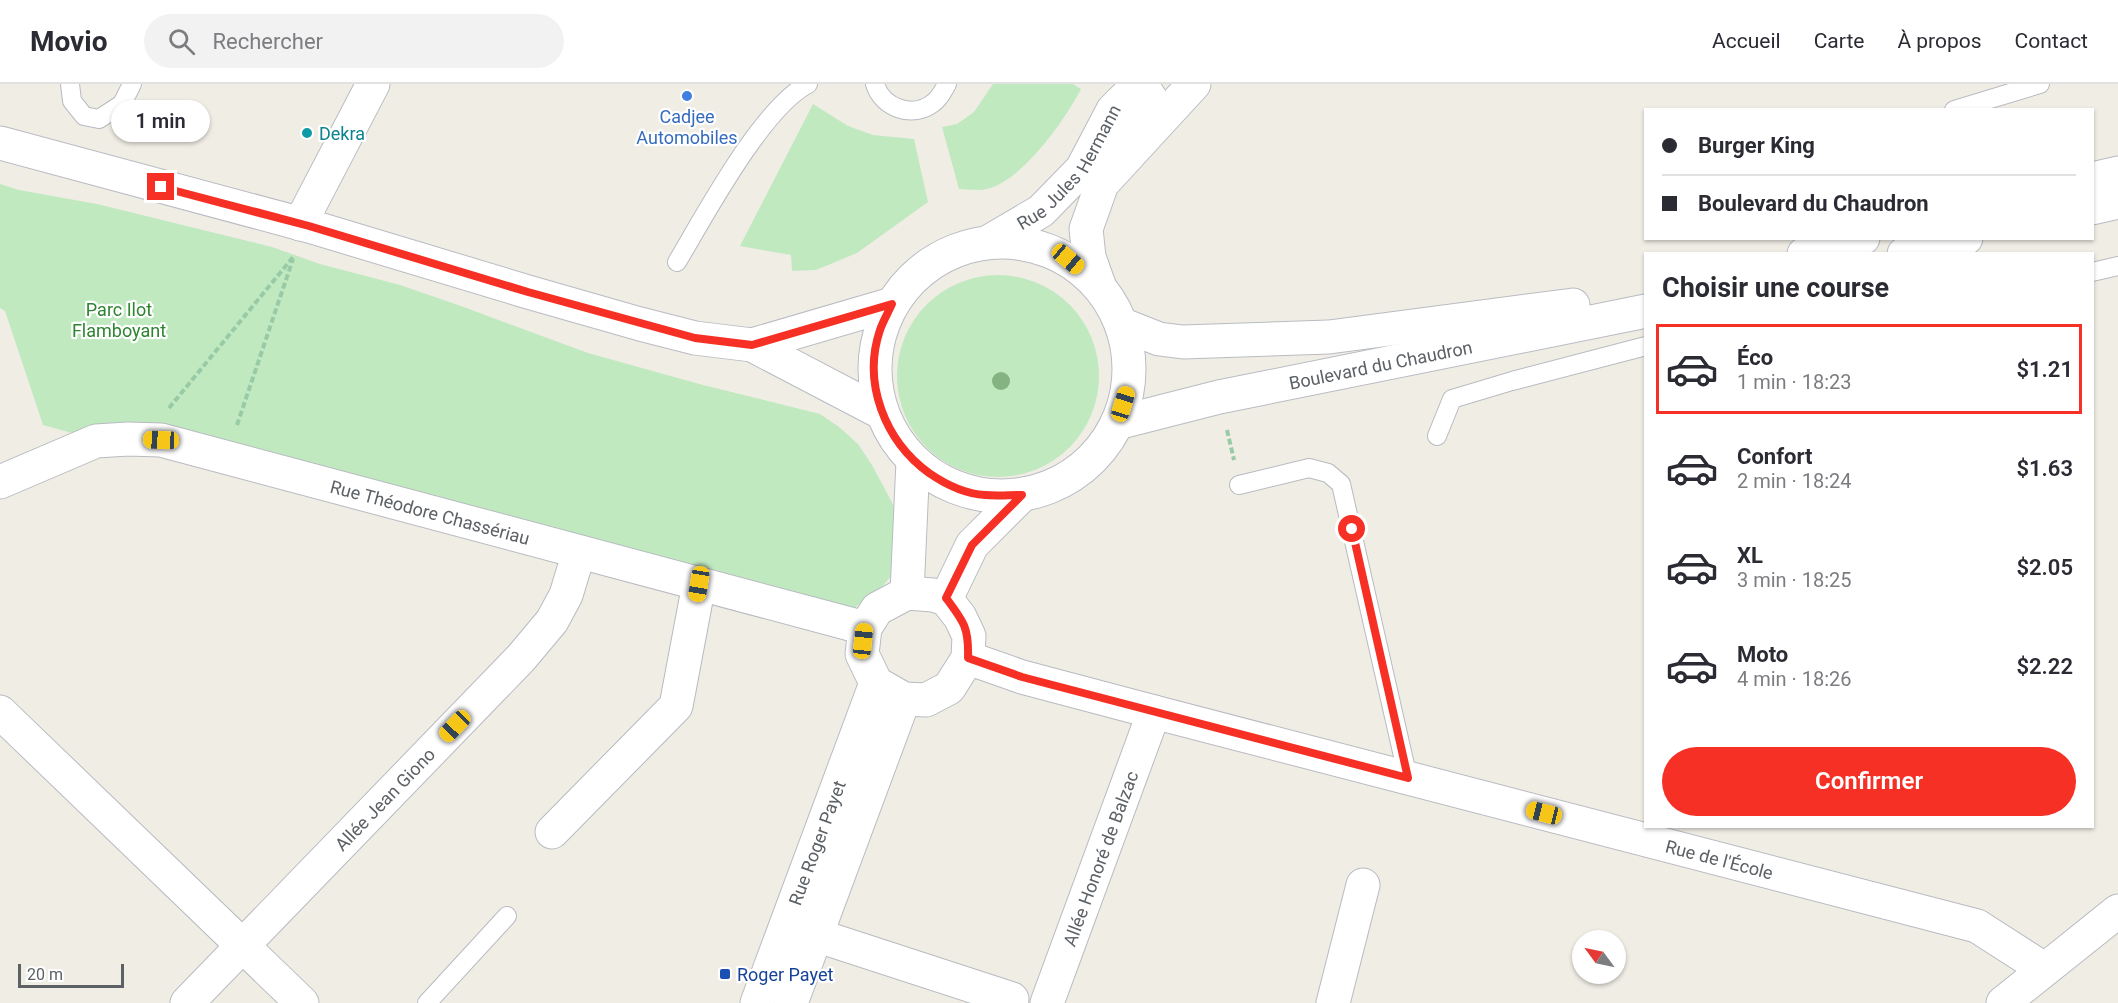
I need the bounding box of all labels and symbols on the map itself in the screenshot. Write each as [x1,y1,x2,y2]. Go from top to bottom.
marker: Cadjee Automobiles [680,89,694,103]
callout: 1 min [112,100,210,142]
street label: Rue Jules Hermann [1013,101,1125,233]
place label: Cadjee Automobiles [636,106,738,148]
place label: Dekra [319,123,365,144]
marker: Dekra [300,126,314,140]
route end [147,173,174,200]
car [1048,241,1088,277]
park label: Parc Ilot Flamboyant [72,299,166,341]
street label: Boulevard du Chaudron [1287,336,1474,393]
car [1109,384,1137,424]
car [143,430,179,450]
street label: Rue Théodore Chassériau [328,475,532,549]
route start [1338,515,1365,542]
car [687,565,711,603]
car [852,622,874,660]
car [436,707,474,745]
street label: Allée Jean Giono [330,743,439,855]
street label: Allée Honoré de Balzac [1058,768,1142,949]
street label: Rue Roger Payet [784,777,849,908]
car [1524,800,1564,826]
street label: Rue de l'École [1663,835,1775,883]
north arrow [1572,930,1626,984]
scale bar [18,961,124,988]
place label: Roger Payet [737,964,833,985]
marker: Roger Payet [718,967,732,981]

